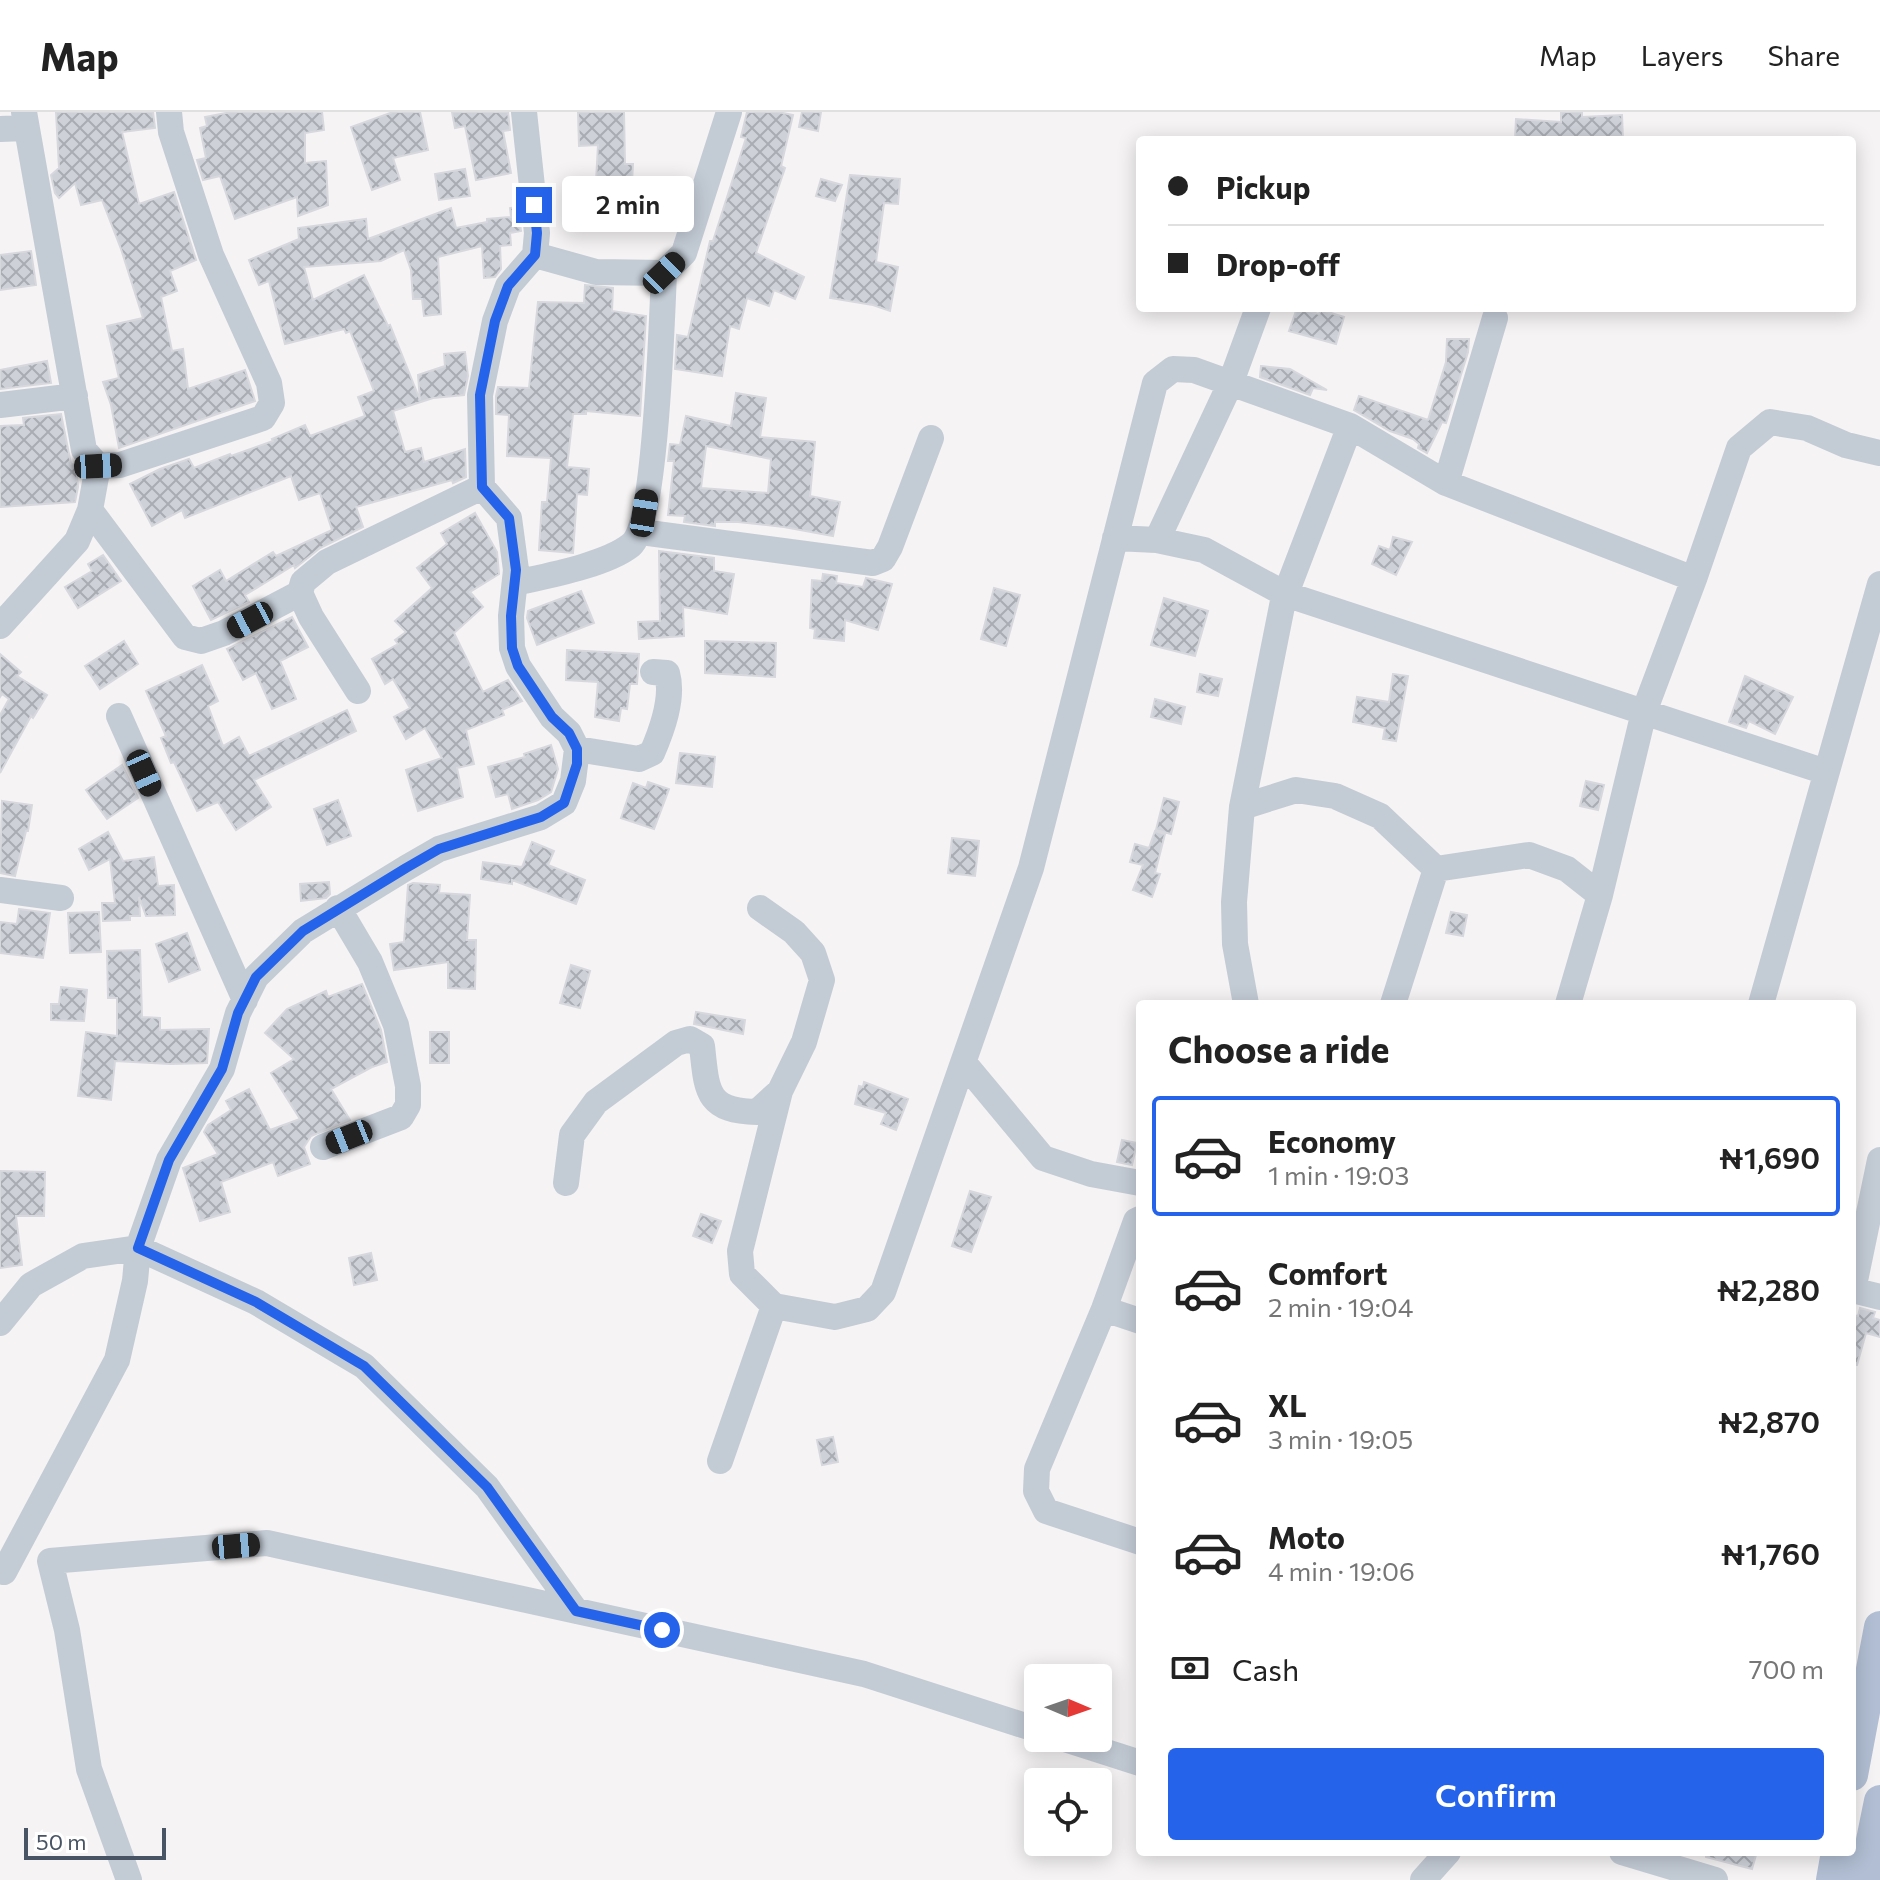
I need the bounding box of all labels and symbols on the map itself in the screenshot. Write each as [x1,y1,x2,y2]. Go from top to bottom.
callout: 2 min [562,177,694,233]
route end [516,187,552,223]
car [638,248,690,298]
car [73,453,123,479]
car [628,487,660,539]
car [223,598,277,642]
car [123,746,165,800]
car [322,1117,376,1157]
car [211,1532,261,1560]
route start [644,1612,680,1648]
north arrow [1024,1664,1112,1752]
scale bar [24,1824,166,1860]

